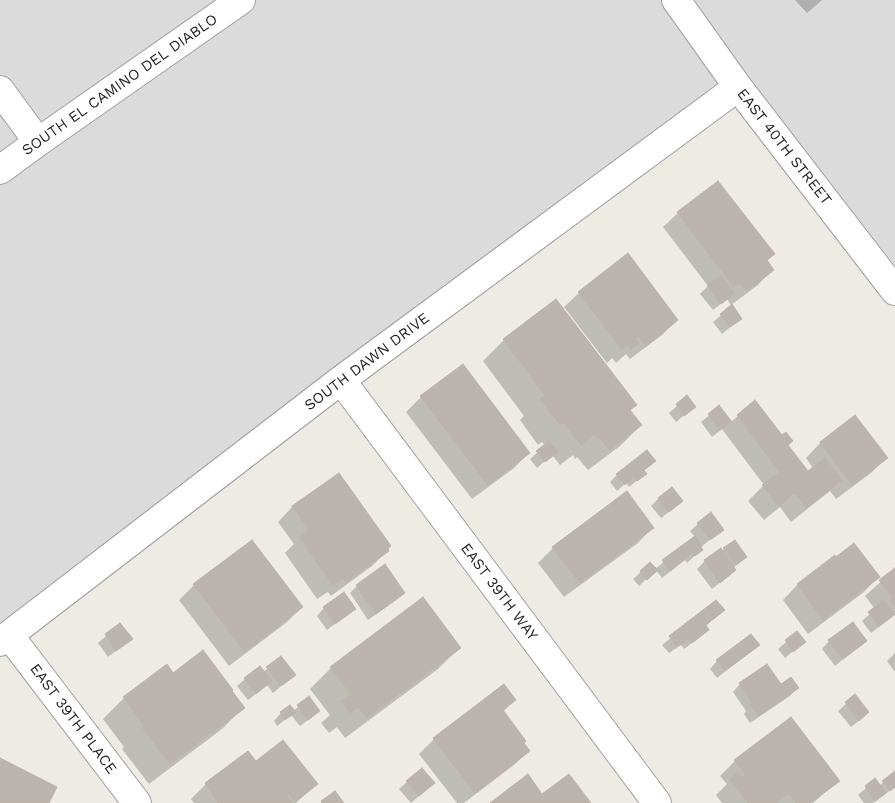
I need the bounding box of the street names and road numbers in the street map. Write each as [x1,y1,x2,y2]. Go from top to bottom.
street label: SOUTH EL CAMINO DEL DIABLO [19,10,221,160]
street label: EAST 40TH STREET [733,85,835,209]
street label: SOUTH DAWN DRIVE [301,309,433,415]
street label: EAST 39TH WAY [457,540,541,644]
street label: EAST 39TH PLACE [26,660,120,778]

